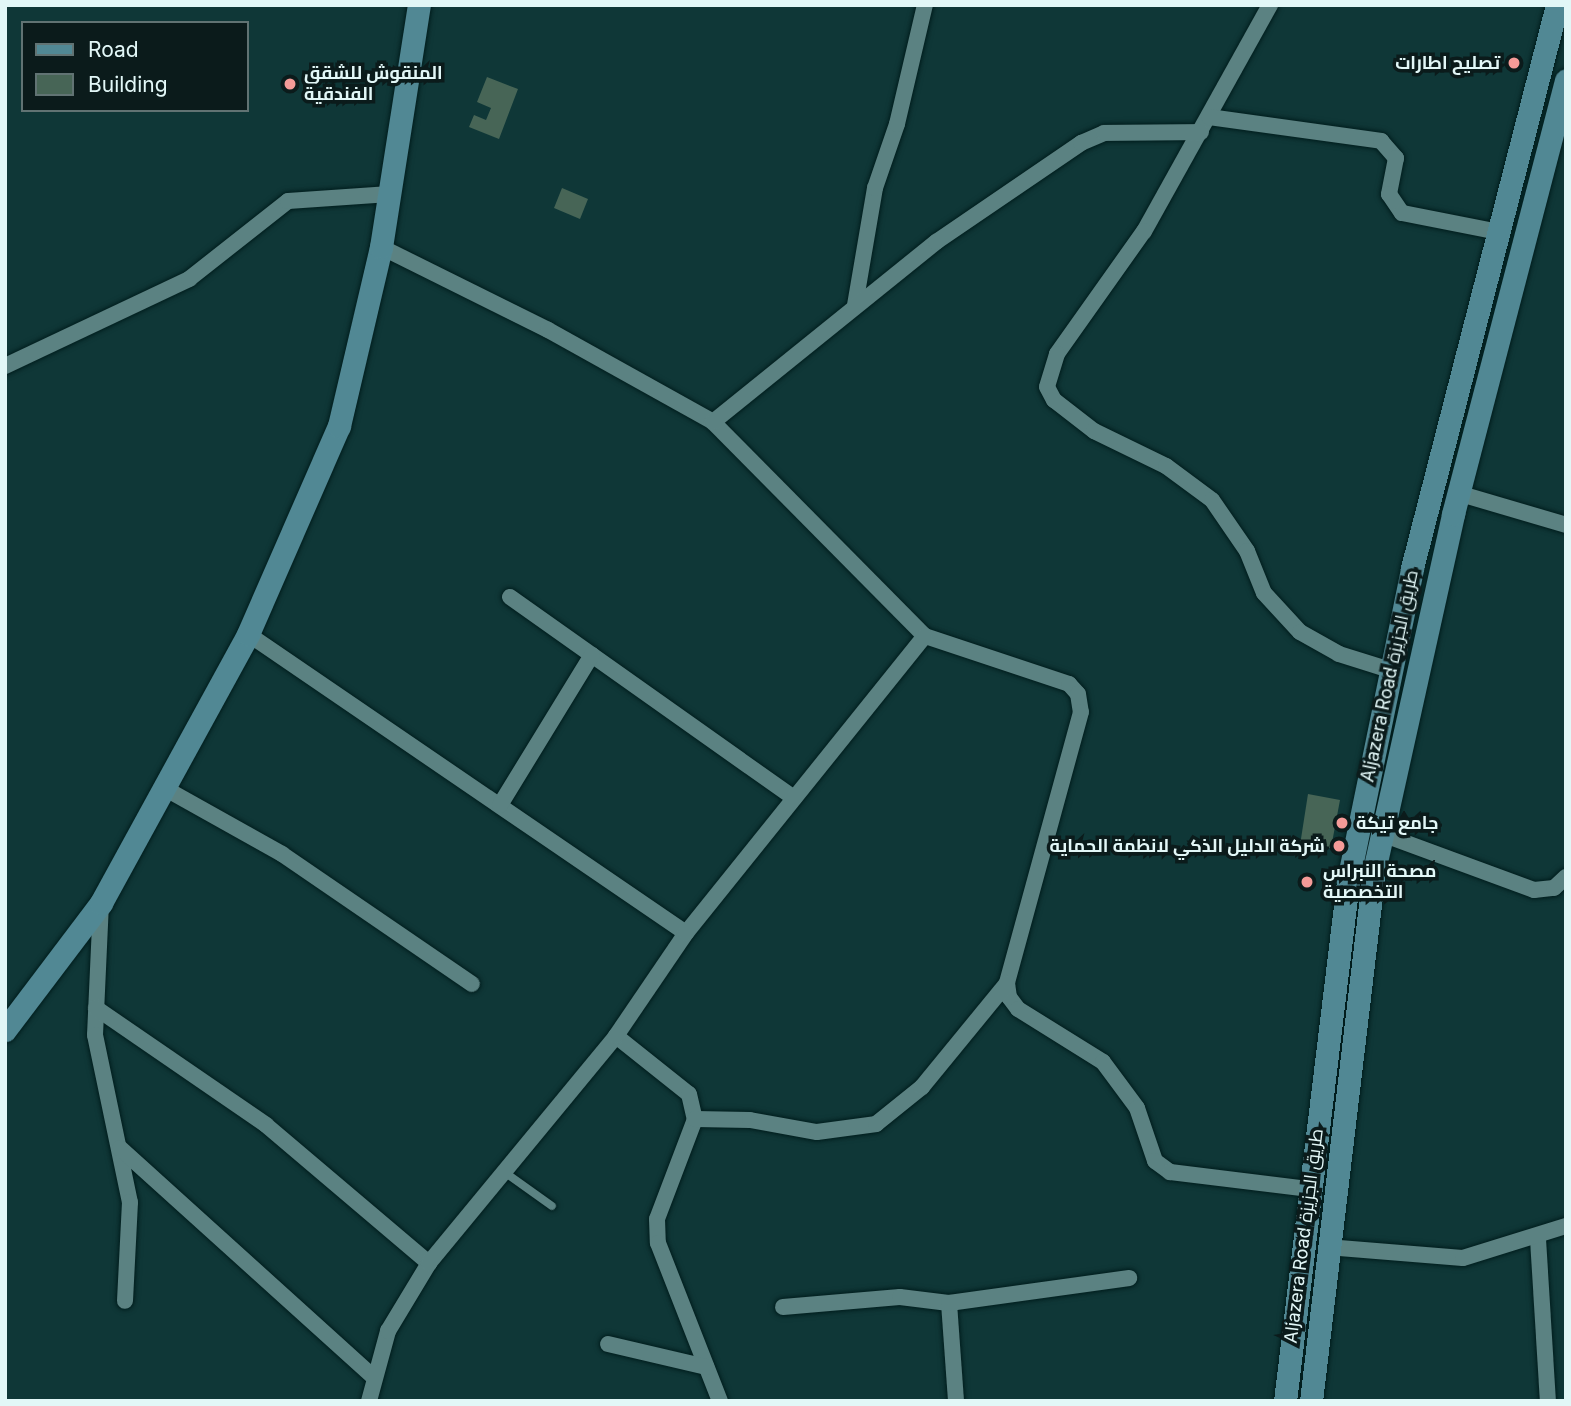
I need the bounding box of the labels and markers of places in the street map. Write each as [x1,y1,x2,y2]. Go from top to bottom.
place label: تصليح اطارات [1395,52,1500,74]
marker: تصليح اطارات [1506,55,1522,71]
place label: المنقوش للشقق الفندقية [304,63,443,106]
marker: المنقوش للشقق الفندقية [282,76,298,92]
place label: جامع تيكة [1356,812,1438,834]
marker: جامع تيكة [1334,815,1350,831]
place label: شركة الدليل الذكي لانظمة الحماية [1050,835,1325,857]
marker: شركة الدليل الذكي لانظمة الحماية [1331,838,1347,854]
place label: مصحة النبراس التخصصية [1323,861,1436,903]
marker: مصحة النبراس التخصصية [1297,872,1317,892]

